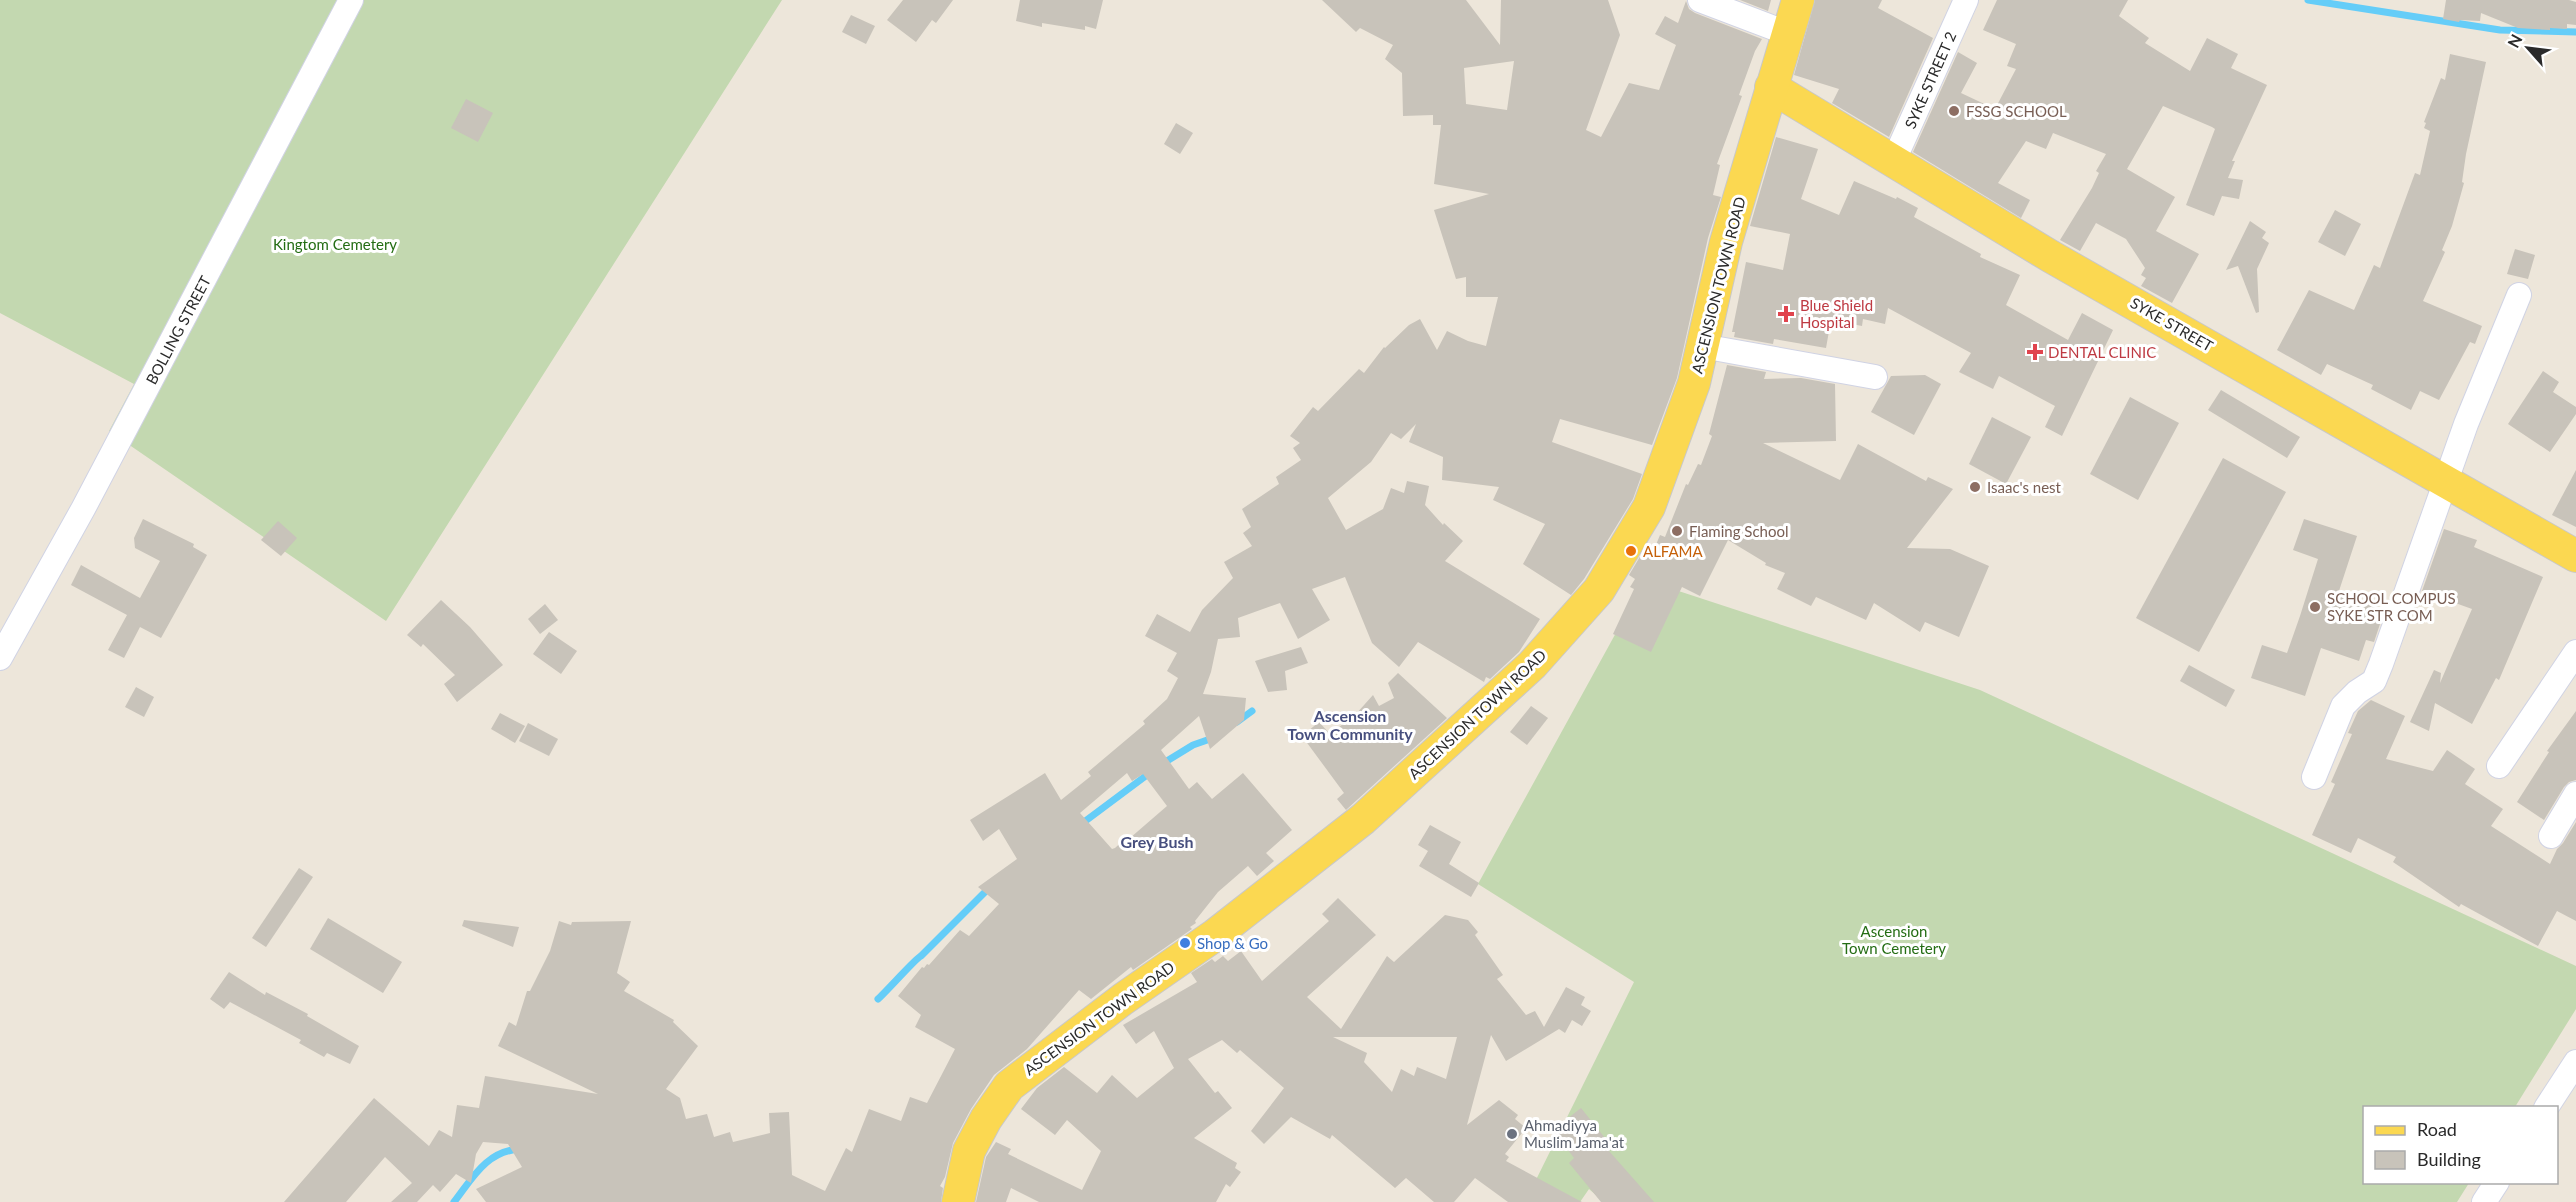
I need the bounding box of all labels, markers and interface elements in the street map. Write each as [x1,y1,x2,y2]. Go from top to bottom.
north arrow [2498,18,2558,78]
street label: SYKE STREET 2 [1901,29,1959,131]
text: N [2503,31,2526,51]
place label: FSSG SCHOOL [1966,102,2067,120]
marker: FSSG SCHOOL [1947,104,1961,118]
street label: ASCENSION TOWN ROAD [1687,195,1749,375]
park label: Kingtom Cemetery [273,235,397,253]
street label: BOLLING STREET [142,273,214,387]
street label: SYKE STREET [2128,293,2217,355]
place label: Blue Shield Hospital [1800,296,1873,331]
marker: Blue Shield Hospital [1777,305,1795,323]
marker: DENTAL CLINIC [2026,343,2044,361]
place label: DENTAL CLINIC [2048,343,2156,361]
place label: Isaac's nest [1987,478,2062,496]
marker: Isaac's nest [1968,480,1982,494]
place label: Flaming School [1689,522,1788,540]
marker: Flaming School [1670,524,1684,538]
place label: ALFAMA [1643,542,1704,560]
marker: ALFAMA [1624,544,1638,558]
place label: SCHOOL COMPUS SYKE STR COM [2327,589,2456,624]
marker: SCHOOL COMPUS SYKE STR COM [2308,600,2322,614]
street label: ASCENSION TOWN ROAD [1405,646,1549,782]
district label: Ascension Town Community [1287,706,1413,743]
district label: Grey Bush [1121,832,1193,851]
park label: Ascension Town Cemetery [1842,922,1946,957]
place label: Shop & Go [1197,934,1268,952]
marker: Shop & Go [1178,936,1192,950]
street label: ASCENSION TOWN ROAD [1020,957,1178,1079]
legend [2363,1106,2558,1184]
place label: Ahmadiyya Muslim Jama'at [1524,1116,1625,1151]
text: Road [2417,1118,2457,1140]
marker: Ahmadiyya Muslim Jama'at [1505,1127,1519,1141]
text: Building [2417,1148,2481,1170]

